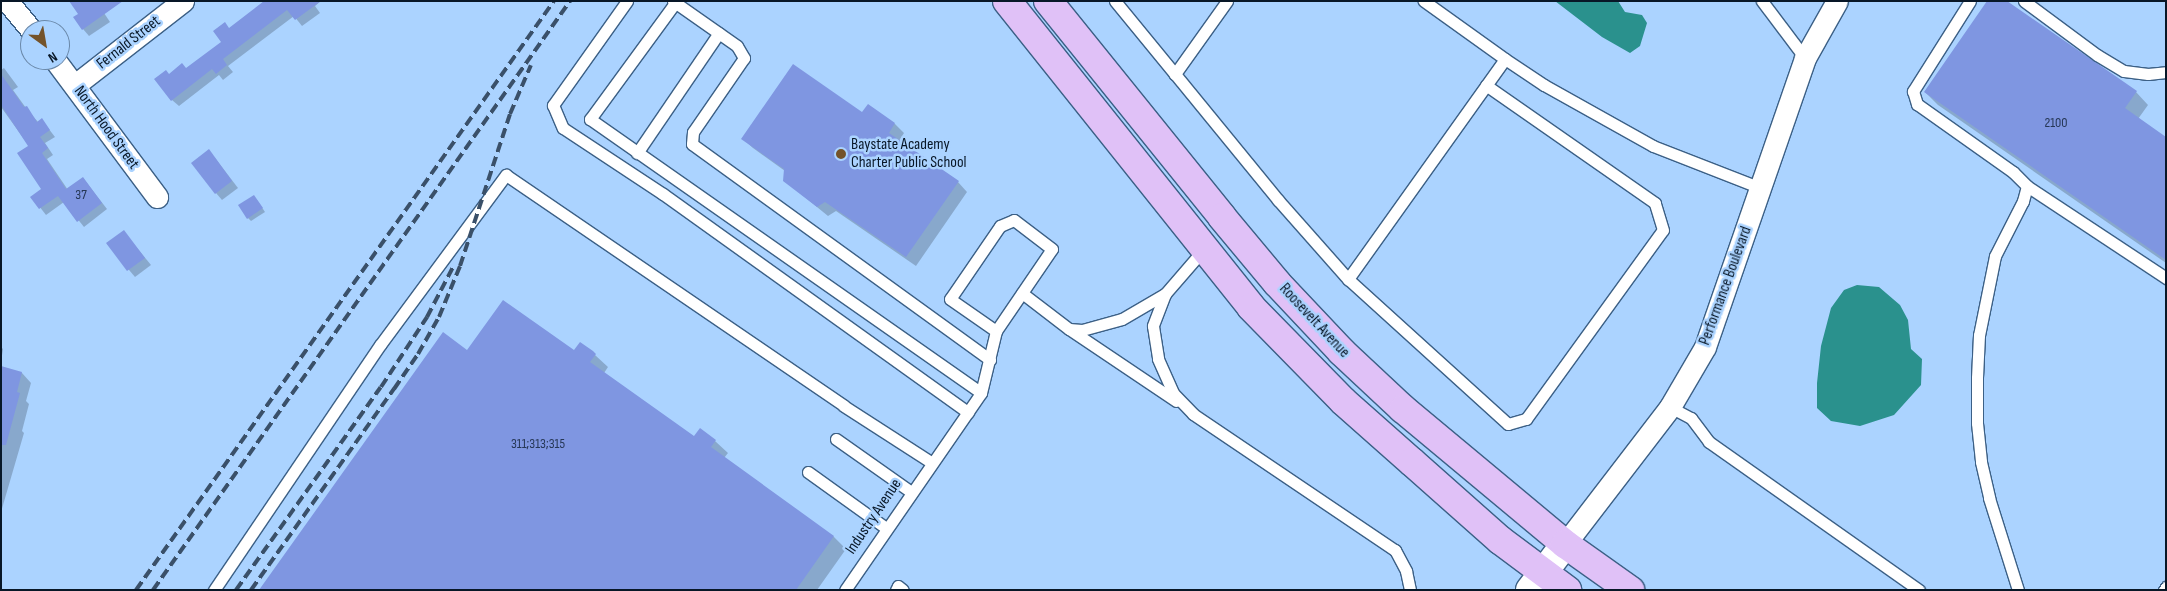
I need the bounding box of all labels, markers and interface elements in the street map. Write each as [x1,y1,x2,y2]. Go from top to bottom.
street label: Fernald Street [93,12,165,74]
north arrow [20,20,70,70]
text: N [45,48,60,66]
street label: North Hood Street [69,83,143,173]
house number: 2100 [2044,115,2068,131]
place label: Baystate Academy Charter Public School [851,135,967,173]
marker: Baystate Academy Charter Public School [835,148,847,160]
house number: 37 [75,187,87,203]
street label: Performance Boulevard [1696,224,1756,348]
street label: Roosevelt Avenue [1275,280,1353,362]
house number: 311;313;315 [511,436,565,452]
street label: Industry Avenue [842,476,906,558]

